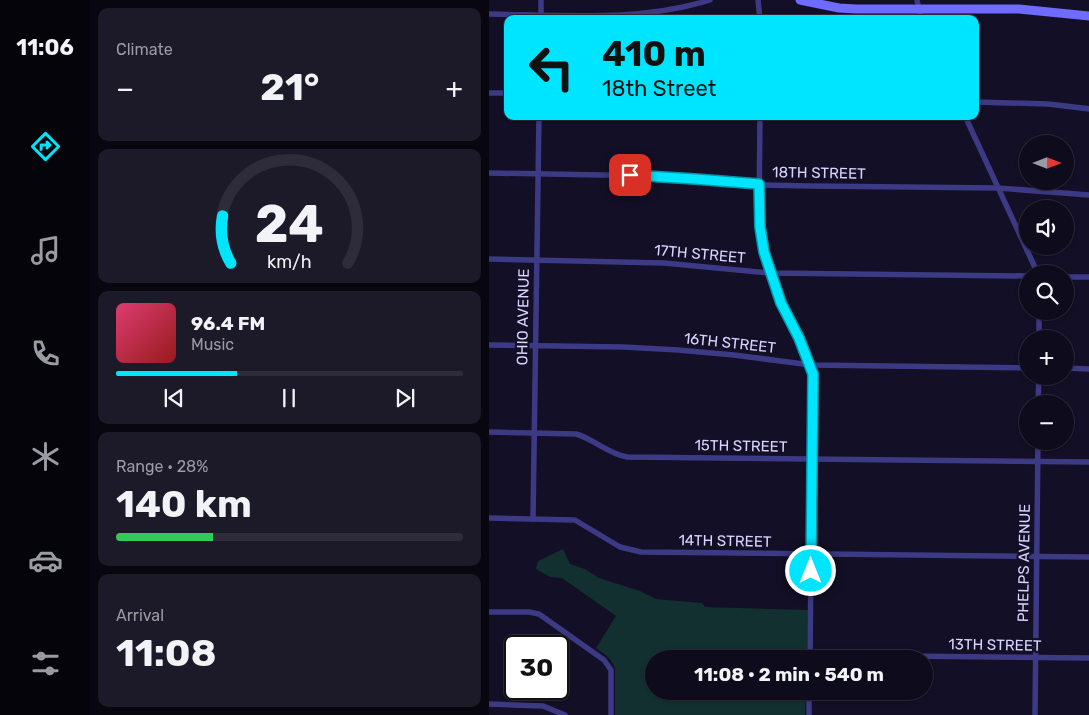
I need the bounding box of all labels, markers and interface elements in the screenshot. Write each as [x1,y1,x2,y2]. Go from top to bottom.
text: 410 m [602,33,706,75]
text: 11:06 [16,34,74,61]
icon: left [519,35,584,100]
text: Climate [116,40,173,59]
text: 21° [260,64,319,110]
text: − [116,72,134,105]
text: + [446,72,463,105]
text: 18th Street [602,75,716,102]
icon: directions [28,129,63,164]
north arrow [1019,135,1074,190]
map controls [1019,135,1074,450]
pin [609,154,651,196]
icon: arrive [616,161,644,189]
street label: 18TH STREET [772,163,866,183]
text: 24 [255,193,324,255]
button: sound [1019,200,1074,255]
icon: music [28,233,63,268]
street label: 17TH STREET [653,241,747,267]
text: km/h [267,251,312,272]
button: search [1019,265,1074,320]
street label: OHIO AVENUE [513,269,533,365]
text: 96.4 FM [191,312,265,335]
street label: 16TH STREET [683,329,777,357]
button: + [1019,330,1074,385]
text: Music [191,335,234,354]
icon: phone [28,336,63,371]
icon: previous [160,384,188,412]
icon: pause [275,384,303,412]
icon: next [391,384,419,412]
button: − [1019,395,1074,450]
street label: 15TH STREET [694,436,788,456]
icon: climate [28,439,63,474]
text: Range · 28% [116,457,208,476]
text: 140 km [116,481,252,527]
street label: PHELPS AVENUE [1014,504,1034,622]
street label: 14TH STREET [678,531,772,551]
icon: car [28,543,63,578]
position arrow [784,544,836,596]
text: Arrival [116,606,164,625]
text: 11:08 [116,630,216,676]
speed limit sign: 30 [504,635,569,700]
street label: 13TH STREET [948,635,1042,655]
icon: filters [28,646,63,681]
text: 11:08 · 2 min · 540 m [694,663,884,686]

